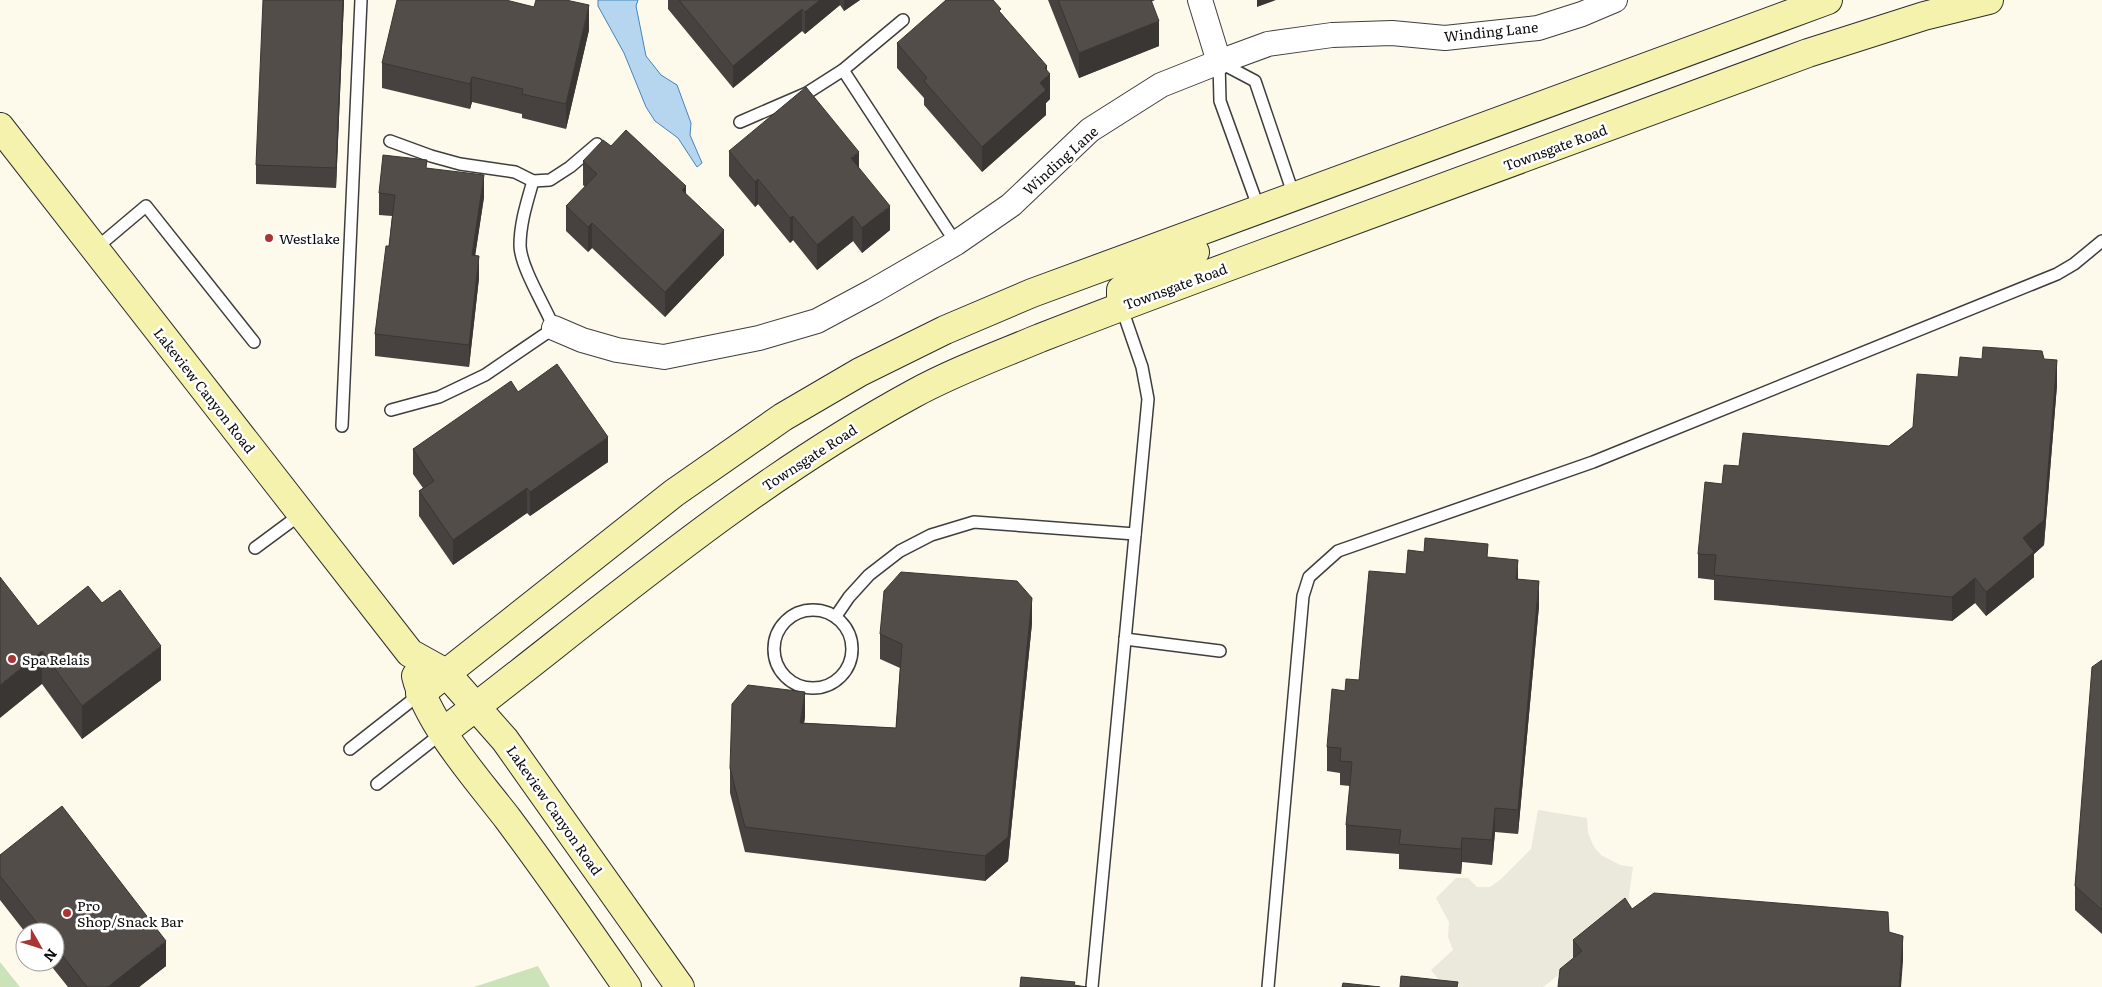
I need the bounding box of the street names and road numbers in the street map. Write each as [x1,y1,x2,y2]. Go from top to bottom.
street label: Winding Lane [1443,16,1539,46]
street label: Townsgate Road [1500,119,1610,175]
street label: Winding Lane [1018,121,1102,199]
street label: Townsgate Road [1120,258,1230,314]
street label: Lakeview Canyon Road [150,323,261,457]
street label: Townsgate Road [758,419,861,495]
street label: Lakeview Canyon Road [503,741,608,879]

